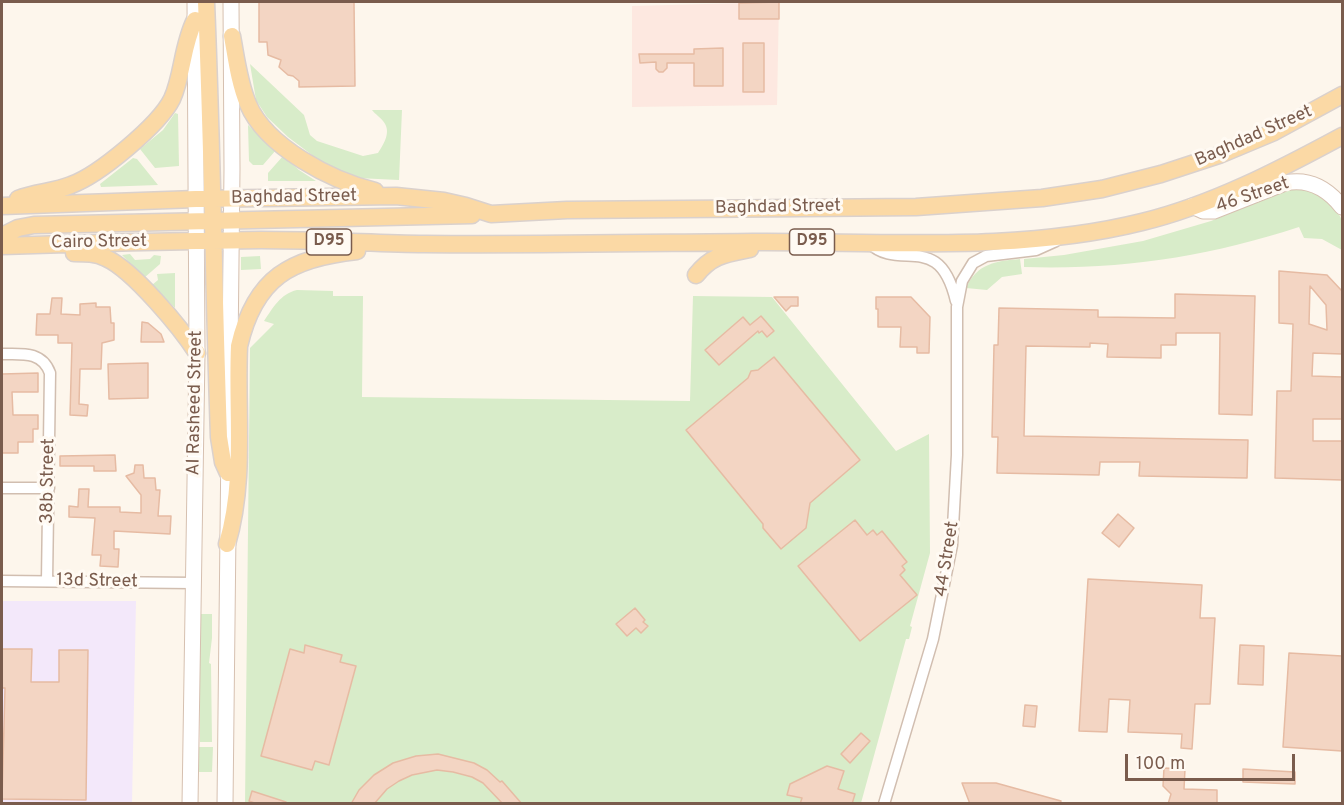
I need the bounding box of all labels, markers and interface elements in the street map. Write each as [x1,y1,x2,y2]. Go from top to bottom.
street label: Baghdad Street [1192,102,1316,172]
street label: 46 Street [1214,173,1292,219]
street label: Baghdad Street [231,186,357,210]
street label: Baghdad Street [715,196,841,220]
road number: D95 [306,229,352,255]
road number: D95 [790,229,834,255]
street label: Cairo Street [51,231,147,255]
street label: Al Rasheed Street [184,330,208,476]
street label: 38b Street [37,438,61,524]
street label: 44 Street [931,520,965,598]
street label: 13d Street [56,570,138,594]
scale bar [1128,742,1298,780]
text: 100 m [1136,753,1185,776]

